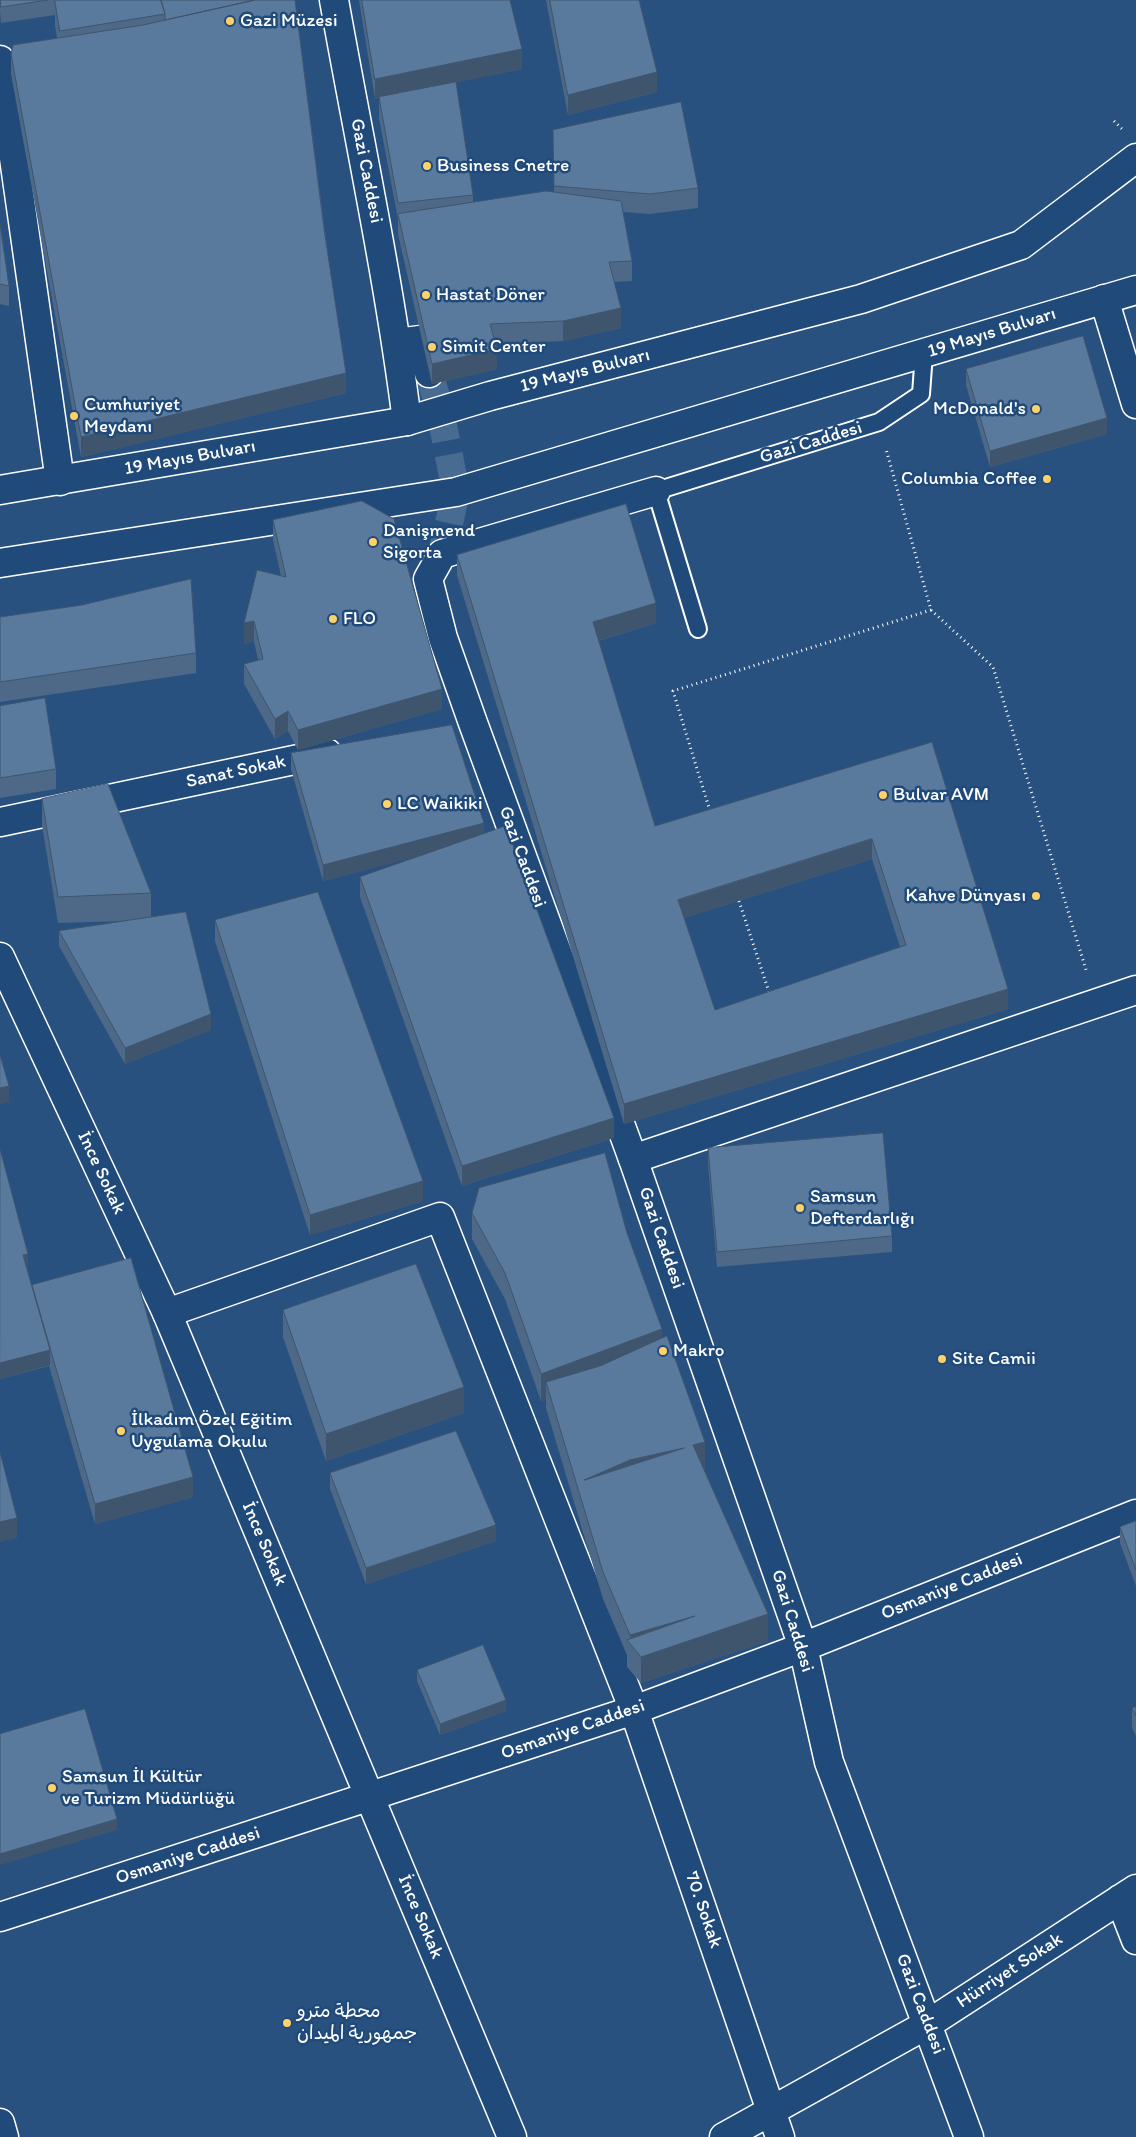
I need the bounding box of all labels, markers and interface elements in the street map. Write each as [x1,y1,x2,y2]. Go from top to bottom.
place label: Gazi Müzesi [240,10,338,32]
marker: Gazi Müzesi [224,15,236,27]
street label: Gazi Caddesi [345,117,387,225]
place label: Business Cnetre [437,155,569,177]
marker: Business Cnetre [421,160,433,172]
place label: Hastat Döner [436,284,545,306]
marker: Hastat Döner [420,289,432,301]
street label: 19 Mayıs Bulvarı [925,303,1059,363]
place label: Simit Center [442,336,545,358]
marker: Simit Center [426,341,438,353]
street label: 19 Mayıs Bulvarı [518,344,652,398]
place label: Cumhuriyet Meydanı [84,394,180,438]
place label: McDonald's [933,398,1026,420]
marker: McDonald's [1030,403,1042,415]
marker: Cumhuriyet Meydanı [68,410,80,422]
street label: Gazi Caddesi [757,417,865,469]
street label: 19 Mayıs Bulvarı [123,435,257,481]
place label: Columbia Coffee [901,468,1037,490]
marker: Columbia Coffee [1041,473,1053,485]
place label: Danişmend Sigorta [383,520,475,564]
marker: Danişmend Sigorta [367,536,379,548]
place label: FLO [343,608,376,630]
marker: FLO [327,613,339,625]
street label: Sanat Sokak [184,750,288,794]
place label: Bulvar AVM [893,784,989,806]
marker: Bulvar AVM [877,789,889,801]
place label: LC Waikiki [397,793,483,815]
marker: LC Waikiki [381,798,393,810]
street label: Gazi Caddesi [493,803,551,911]
place label: Kahve Dünyası [906,885,1026,907]
marker: Kahve Dünyası [1030,890,1042,902]
street label: İnce Sokak [72,1128,130,1218]
street label: Gazi Caddesi [633,1184,689,1292]
place label: Samsun Defterdarlığı [810,1186,915,1230]
marker: Samsun Defterdarlığı [794,1202,806,1214]
place label: Makro [673,1340,724,1362]
marker: Makro [657,1345,669,1357]
place label: Site Camii [952,1348,1036,1370]
marker: Site Camii [936,1353,948,1365]
place label: İlkadım Özel Eğitim Uygulama Okulu [131,1409,292,1453]
marker: İlkadım Özel Eğitim Uygulama Okulu [115,1425,127,1437]
street label: İnce Sokak [236,1499,292,1589]
street label: Osmaniye Caddesi [878,1548,1026,1626]
street label: Gazi Caddesi [766,1567,818,1675]
street label: Osmaniye Caddesi [498,1695,648,1765]
place label: Samsun İl Kültür ve Turizm Müdürlüğü [62,1766,235,1810]
marker: Samsun İl Kültür ve Turizm Müdürlüğü [46,1782,58,1794]
street label: Osmaniye Caddesi [113,1822,263,1890]
street label: 70. Sokak [679,1869,727,1951]
street label: İnce Sokak [392,1872,448,1962]
street label: Hürriyet Sokak [953,1928,1067,2014]
street label: Gazi Caddesi [890,1950,950,2058]
place label: محطة مترو جمهورية الميدان [297,2001,417,2045]
marker: محطة مترو جمهورية الميدان [281,2017,293,2029]

